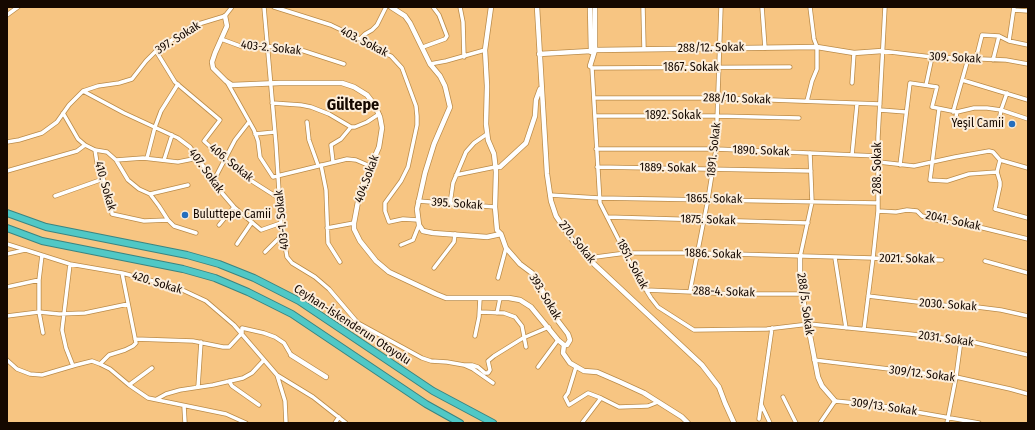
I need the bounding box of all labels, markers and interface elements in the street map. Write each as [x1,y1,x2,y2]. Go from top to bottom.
street label: 397. Sokak [153,19,203,57]
street label: 403. Sokak [338,24,390,60]
street label: 403-2. Sokak [240,38,302,58]
street label: 288/12. Sokak [678,40,744,56]
street label: 309. Sokak [929,49,981,67]
street label: 1867. Sokak [663,61,719,75]
street label: 288/10. Sokak [703,91,771,107]
district label: Gültepe [327,96,379,116]
street label: 1892. Sokak [645,109,701,123]
place label: Yeşil Camii [952,117,1004,131]
marker: Yeşil Camii [1007,119,1017,129]
street label: 1891. Sokak [704,122,724,178]
street label: 406. Sokak [206,141,256,185]
street label: 288. Sokak [871,142,885,194]
street label: 1890. Sokak [732,143,790,159]
street label: 407. Sokak [185,146,227,196]
street label: 404.Sokak [352,153,382,205]
street label: 410. Sokak [91,160,119,212]
street label: 1889. Sokak [639,160,697,176]
street label: 403-1. Sokak [272,189,292,251]
street label: 1865. Sokak [686,191,742,207]
street label: 395. Sokak [431,195,483,213]
place label: Buluttepe Camii [193,208,271,222]
street label: 2041. Sokak [924,208,982,234]
marker: Buluttepe Camii [180,210,190,220]
street label: 1875. Sokak [680,212,736,228]
street label: 270. Sokak [555,218,599,266]
street label: 1851. Sokak [613,236,651,292]
street label: 1886. Sokak [684,246,742,262]
street label: 2021. Sokak [879,251,935,267]
street label: 420. Sokak [130,269,184,297]
street label: 393. Sokak [526,272,564,322]
street label: 288/5. Sokak [794,272,816,336]
street label: Ceyhan-İskenderun Otoyolu [291,282,413,368]
street label: 288-4. Sokak [693,284,755,300]
street label: 2030. Sokak [919,296,977,314]
street label: 2031. Sokak [917,328,975,350]
street label: 309/12. Sokak [888,363,956,385]
street label: 309/13. Sokak [850,395,918,419]

